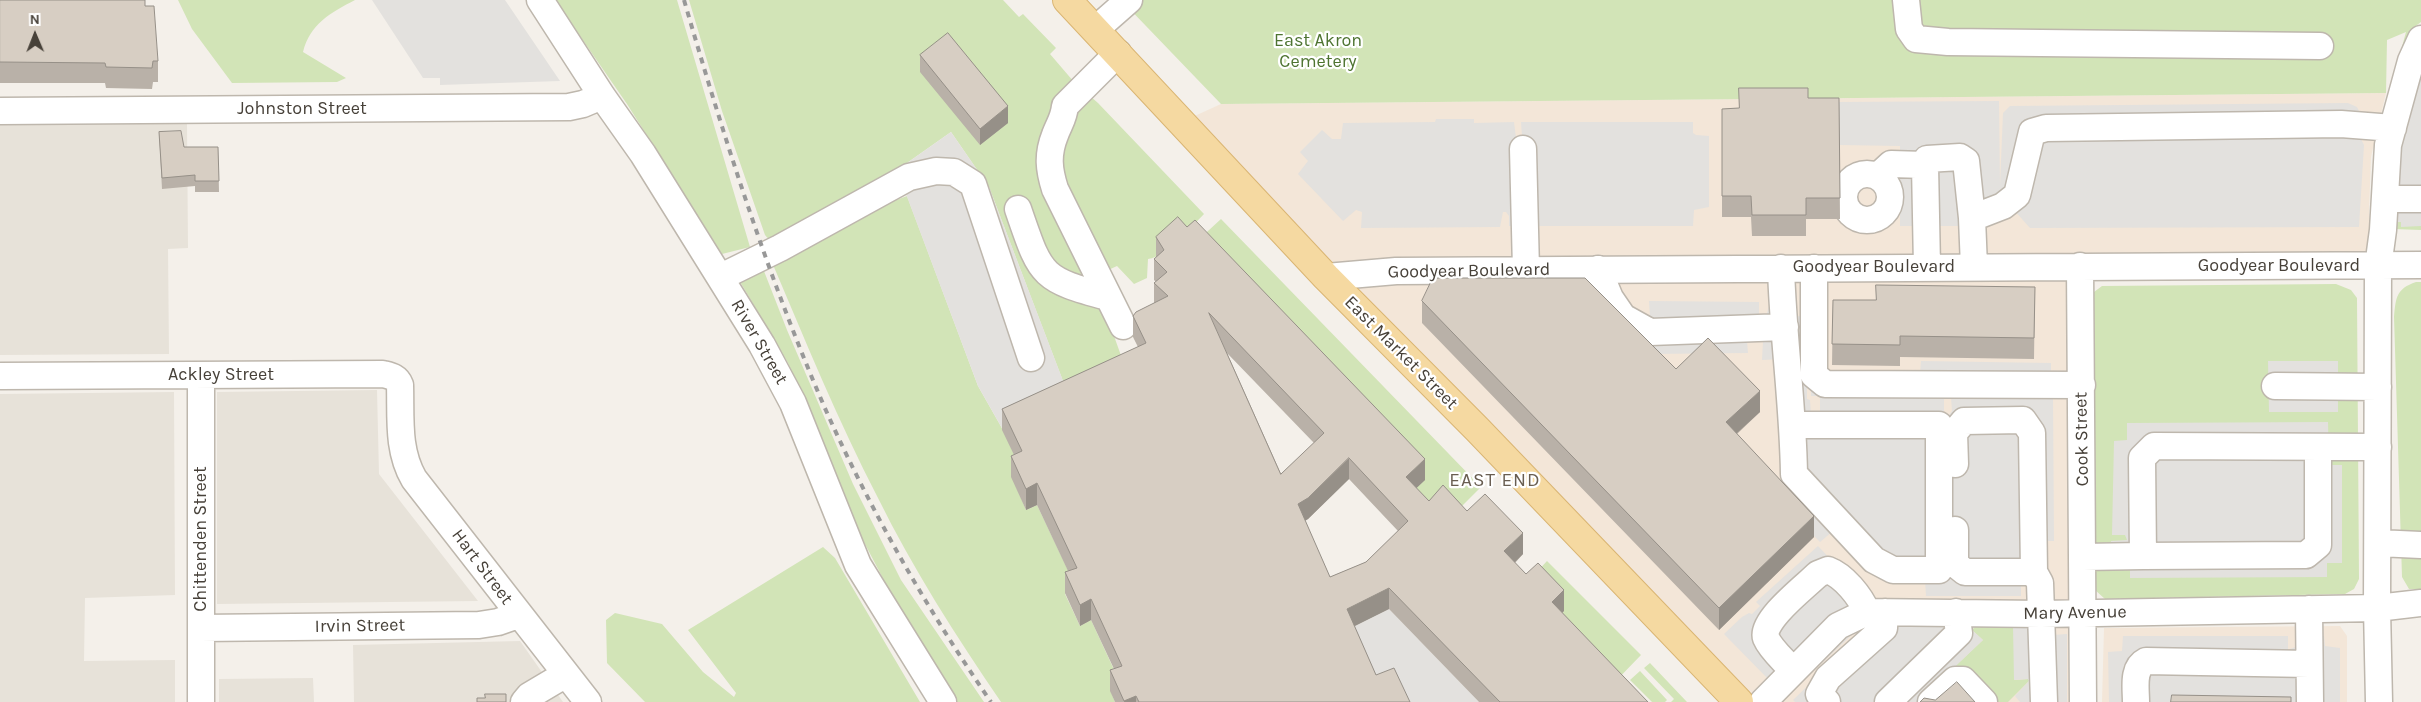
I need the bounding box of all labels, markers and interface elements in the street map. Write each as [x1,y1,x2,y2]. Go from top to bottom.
north arrow [10,10,60,60]
text: N [30,11,40,28]
park label: East Akron Cemetery [1274,30,1362,72]
street label: Johnston Street [237,98,367,120]
street label: Goodyear Boulevard [2198,255,2360,277]
street label: Goodyear Boulevard [1793,256,1955,278]
street label: Goodyear Boulevard [1388,259,1550,283]
street label: East Market Street [1340,292,1462,414]
street label: River Street [726,296,792,388]
street label: Ackley Street [168,364,274,386]
street label: Cook Street [2070,392,2094,486]
street label: Chittenden Street [190,466,212,612]
district label: EAST END [1448,470,1542,492]
street label: Hart Street [447,525,517,609]
street label: Mary Avenue [2023,601,2127,625]
street label: Irvin Street [315,614,405,638]

